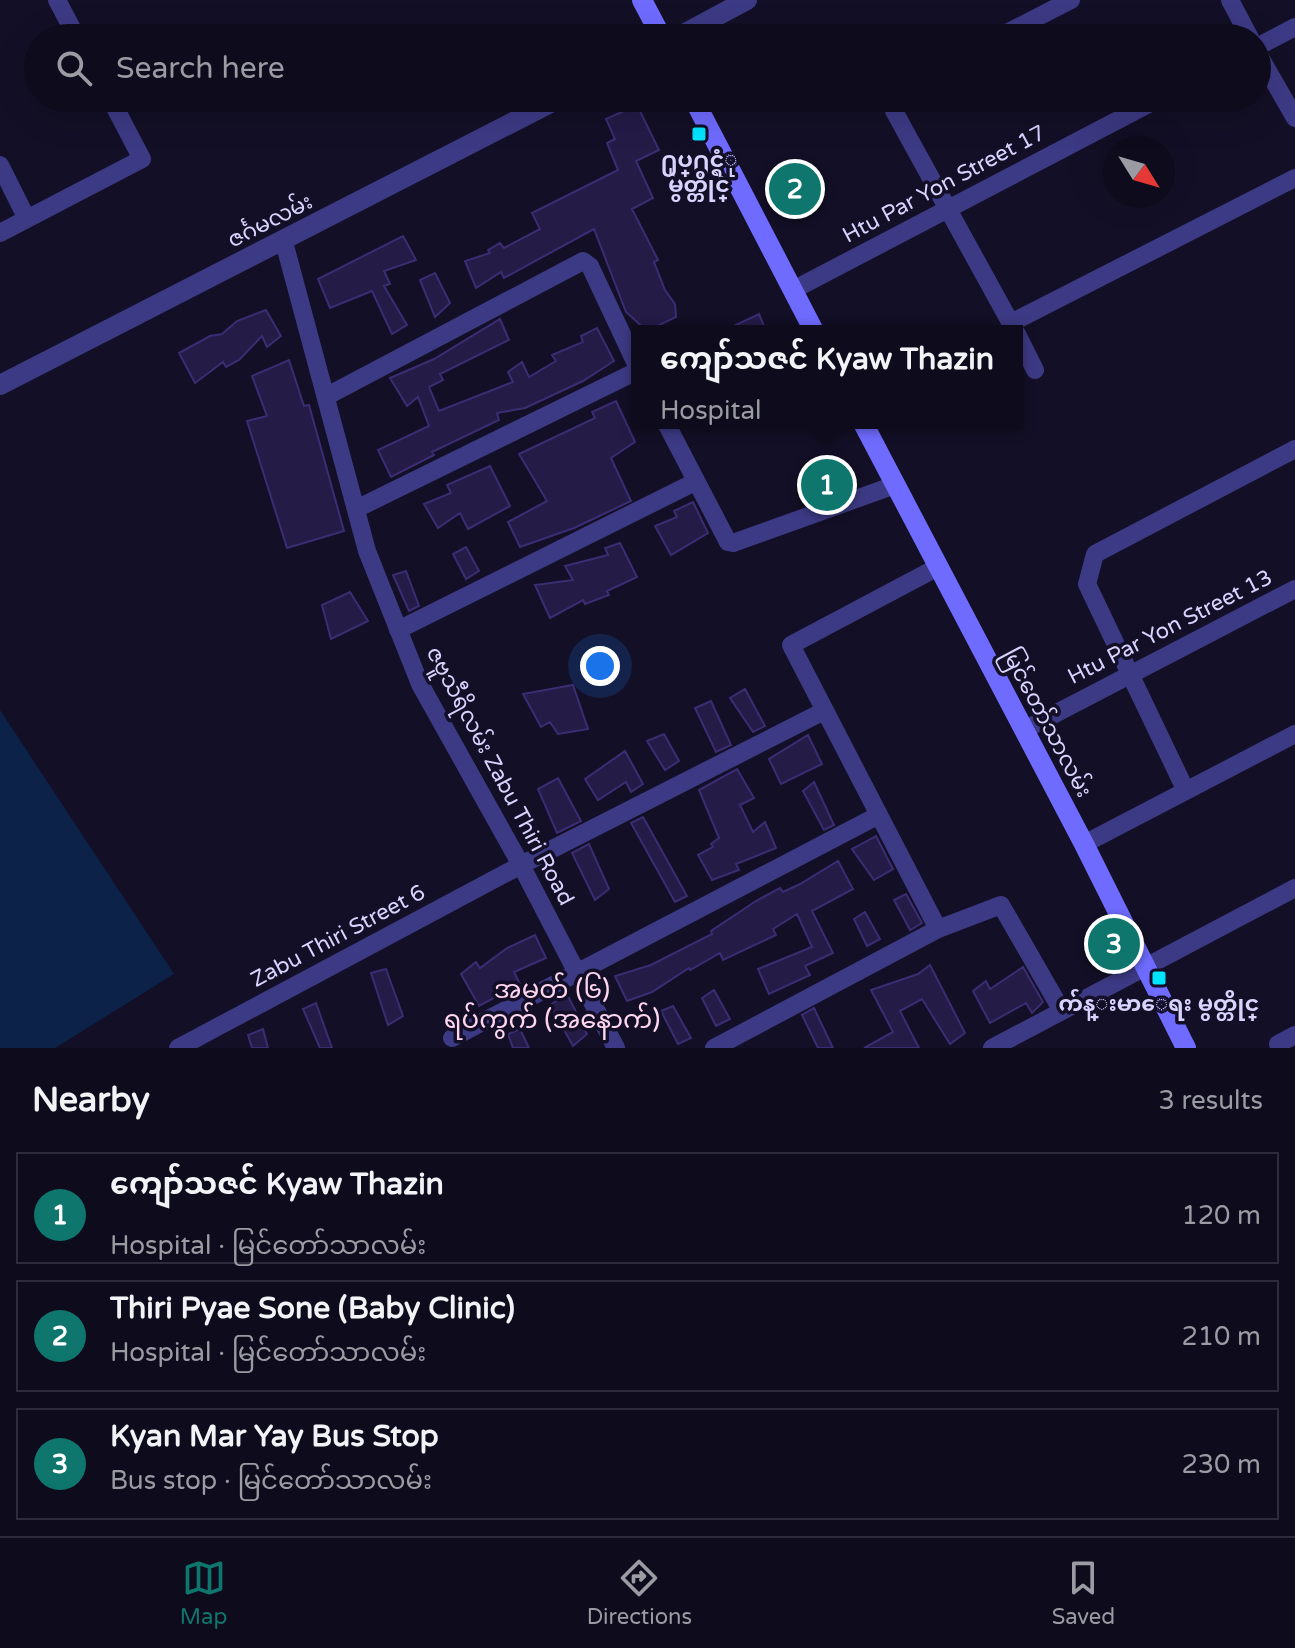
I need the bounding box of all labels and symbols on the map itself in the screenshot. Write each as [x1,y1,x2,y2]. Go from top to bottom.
street label: Htu Par Yon Street 17 [838,120,1050,248]
marker: ႐ုပ္႐ွင္ရံု မွတ္တိုင္ [690,125,708,143]
north arrow [1103,136,1175,208]
place label: ႐ုပ္႐ွင္ရံု မွတ္တိုင္ [661,147,737,202]
pin: 2 [769,159,821,219]
street label: ဇင်္ဂမလမ်း [222,186,317,253]
pin: 1 [801,455,853,515]
street label: Htu Par Yon Street 13 [1064,564,1276,690]
street label: ဇဗူသီရိလမ်း Zabu Thiri Road [417,641,582,912]
street label: မြင်တော်သာလမ်း [993,643,1100,804]
your location [580,646,620,686]
street label: Zabu Thiri Street 6 [246,879,430,993]
pin: 3 [1088,914,1140,974]
marker: က်န္းမာေရး မွတ္တိုင္ [1150,969,1168,987]
district label: အမှတ် (၆) ရပ်ကွက် (အနောက်) [444,972,660,1040]
place label: က်န္းမာေရး မွတ္တိုင္ [1059,988,1259,1021]

